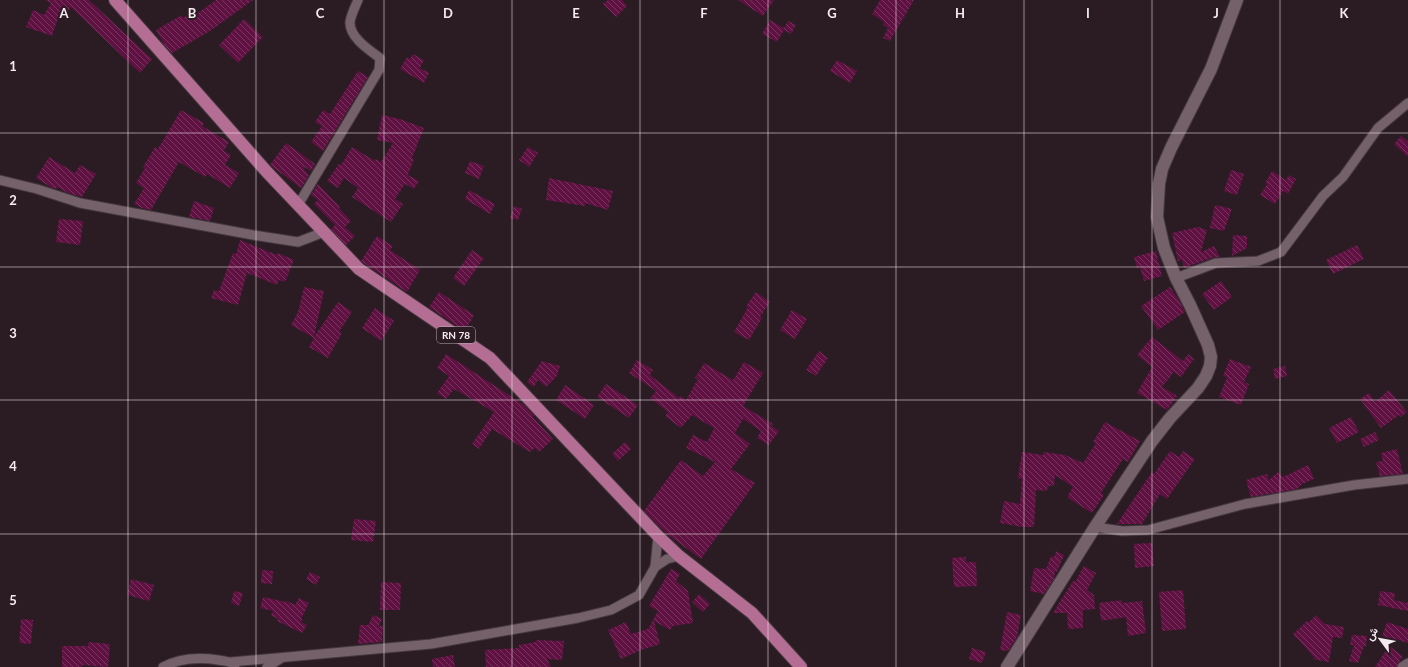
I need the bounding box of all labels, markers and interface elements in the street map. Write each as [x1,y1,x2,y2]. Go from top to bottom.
text: A [58,5,69,21]
text: B [188,5,197,21]
text: C [316,5,325,21]
text: D [443,5,453,21]
text: E [572,5,580,21]
text: F [700,5,708,21]
text: G [827,5,837,21]
text: H [955,5,965,21]
text: I [1086,5,1090,21]
text: J [1213,5,1219,21]
text: K [1340,5,1350,21]
text: 1 [9,58,17,74]
text: 2 [9,192,17,208]
text: 3 [9,325,17,341]
road number: RN 78 [437,327,475,343]
text: 4 [9,458,17,474]
text: 5 [9,592,17,608]
north arrow [1360,619,1400,659]
text: ش [1362,624,1381,643]

